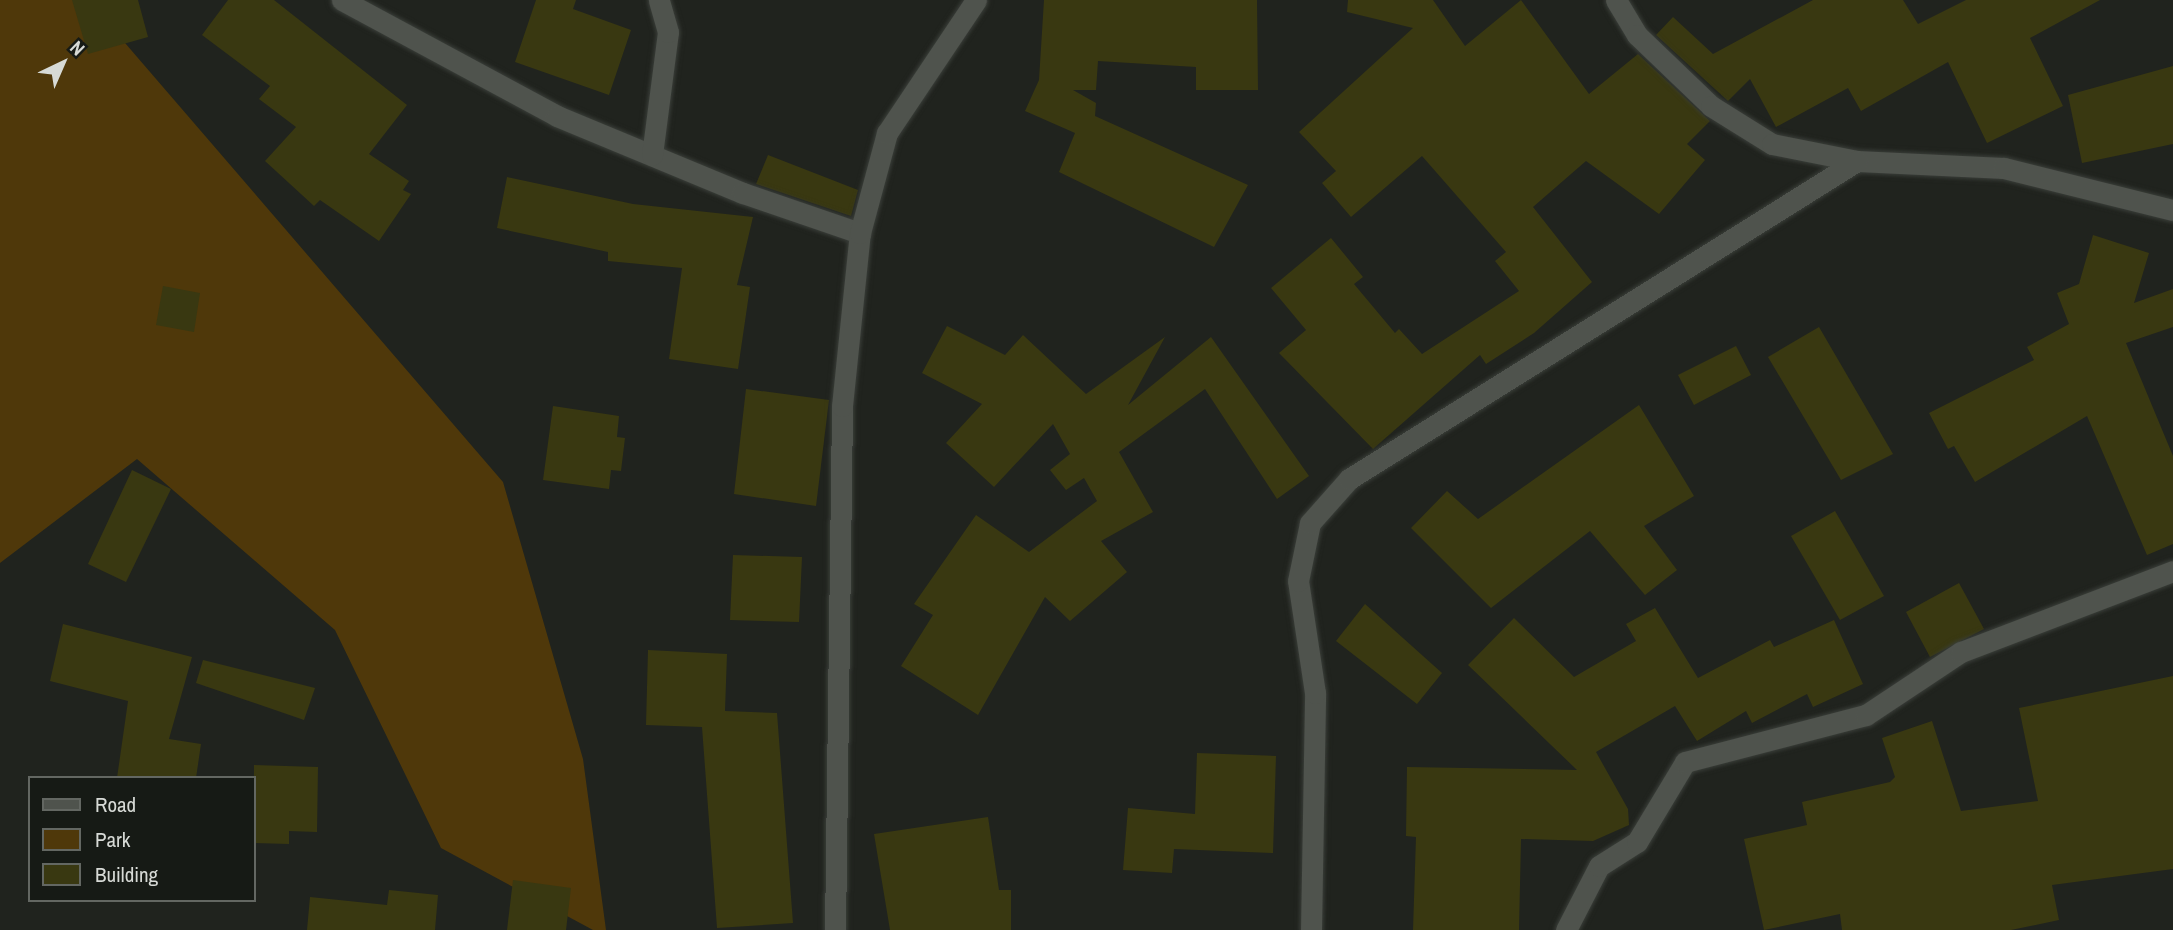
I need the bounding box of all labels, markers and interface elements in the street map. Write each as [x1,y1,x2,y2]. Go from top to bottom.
north arrow [28,28,98,98]
text: N [65,35,91,61]
legend [28,776,256,902]
text: Road [95,790,136,819]
text: Park [95,825,130,854]
text: Building [95,860,158,889]

